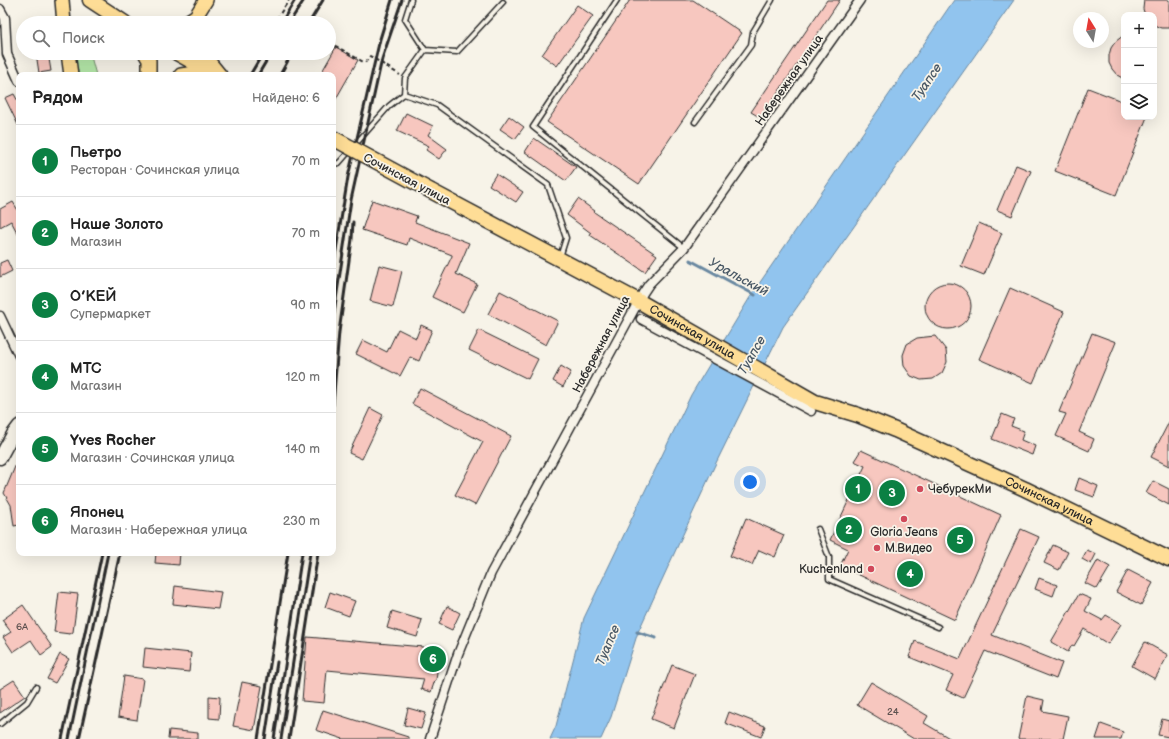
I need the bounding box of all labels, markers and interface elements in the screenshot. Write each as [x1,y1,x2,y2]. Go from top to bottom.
north arrow [1073,12,1109,48]
map controls [1121,12,1157,120]
button: + [1121,12,1157,48]
search box [16,16,336,60]
icon: search [30,27,52,49]
text: Поиск [62,29,105,48]
street label: Набережная улица [752,32,827,129]
button: − [1121,48,1157,84]
water label: Туапсе [908,60,946,105]
button: layers [1121,84,1157,120]
text: Рядом [32,88,83,108]
text: Найдено: 6 [252,90,320,106]
text: Пьетро [70,143,122,162]
street label: Сочинская улица [361,150,453,209]
text: 1 [42,153,48,169]
text: 70 m [292,153,320,169]
text: Ресторан · Сочинская улица [70,162,240,178]
text: Наше Золото [70,215,163,234]
text: 2 [41,225,49,241]
text: 70 m [292,225,320,241]
text: Магазин [70,234,122,250]
water label: Уральский [706,254,771,300]
text: О’КЕЙ [70,287,117,306]
street label: Набережная улица [569,293,633,395]
text: 3 [41,297,49,313]
text: 90 m [291,297,320,313]
street label: Сочинская улица [647,302,738,363]
text: Супермаркет [70,306,151,322]
water label: Туапсе [734,332,770,378]
text: МТС [70,359,102,378]
text: 4 [41,369,49,385]
text: 120 m [285,369,320,385]
text: Магазин [70,378,122,394]
text: Yves Rocher [70,431,156,450]
text: 5 [41,441,49,457]
text: 140 m [285,441,320,457]
text: Магазин · Сочинская улица [70,450,235,466]
your location [740,472,760,492]
pin: 1 [845,474,871,504]
street label: Сочинская улица [1003,474,1096,529]
pin: 3 [879,478,905,508]
place label: ЧебурекМи [928,482,991,497]
marker: ЧебурекМи [915,484,925,494]
text: Японец [70,503,124,522]
text: 6 [41,513,49,529]
text: 230 m [283,513,320,529]
marker: Gloria Jeans [899,514,909,524]
pin: 2 [836,515,862,545]
text: Магазин · Набережная улица [70,522,247,538]
place label: Gloria Jeans [870,525,938,540]
pin: 5 [947,525,973,555]
place label: М.Видео [885,541,932,556]
marker: М.Видео [872,543,882,553]
pin: 4 [897,559,923,589]
place label: Kuchenland [799,562,863,577]
marker: Kuchenland [866,564,876,574]
house number: 6А [16,621,29,633]
water label: Туапсе [592,622,624,668]
pin: 6 [420,644,446,674]
house number: 24 [887,706,899,718]

